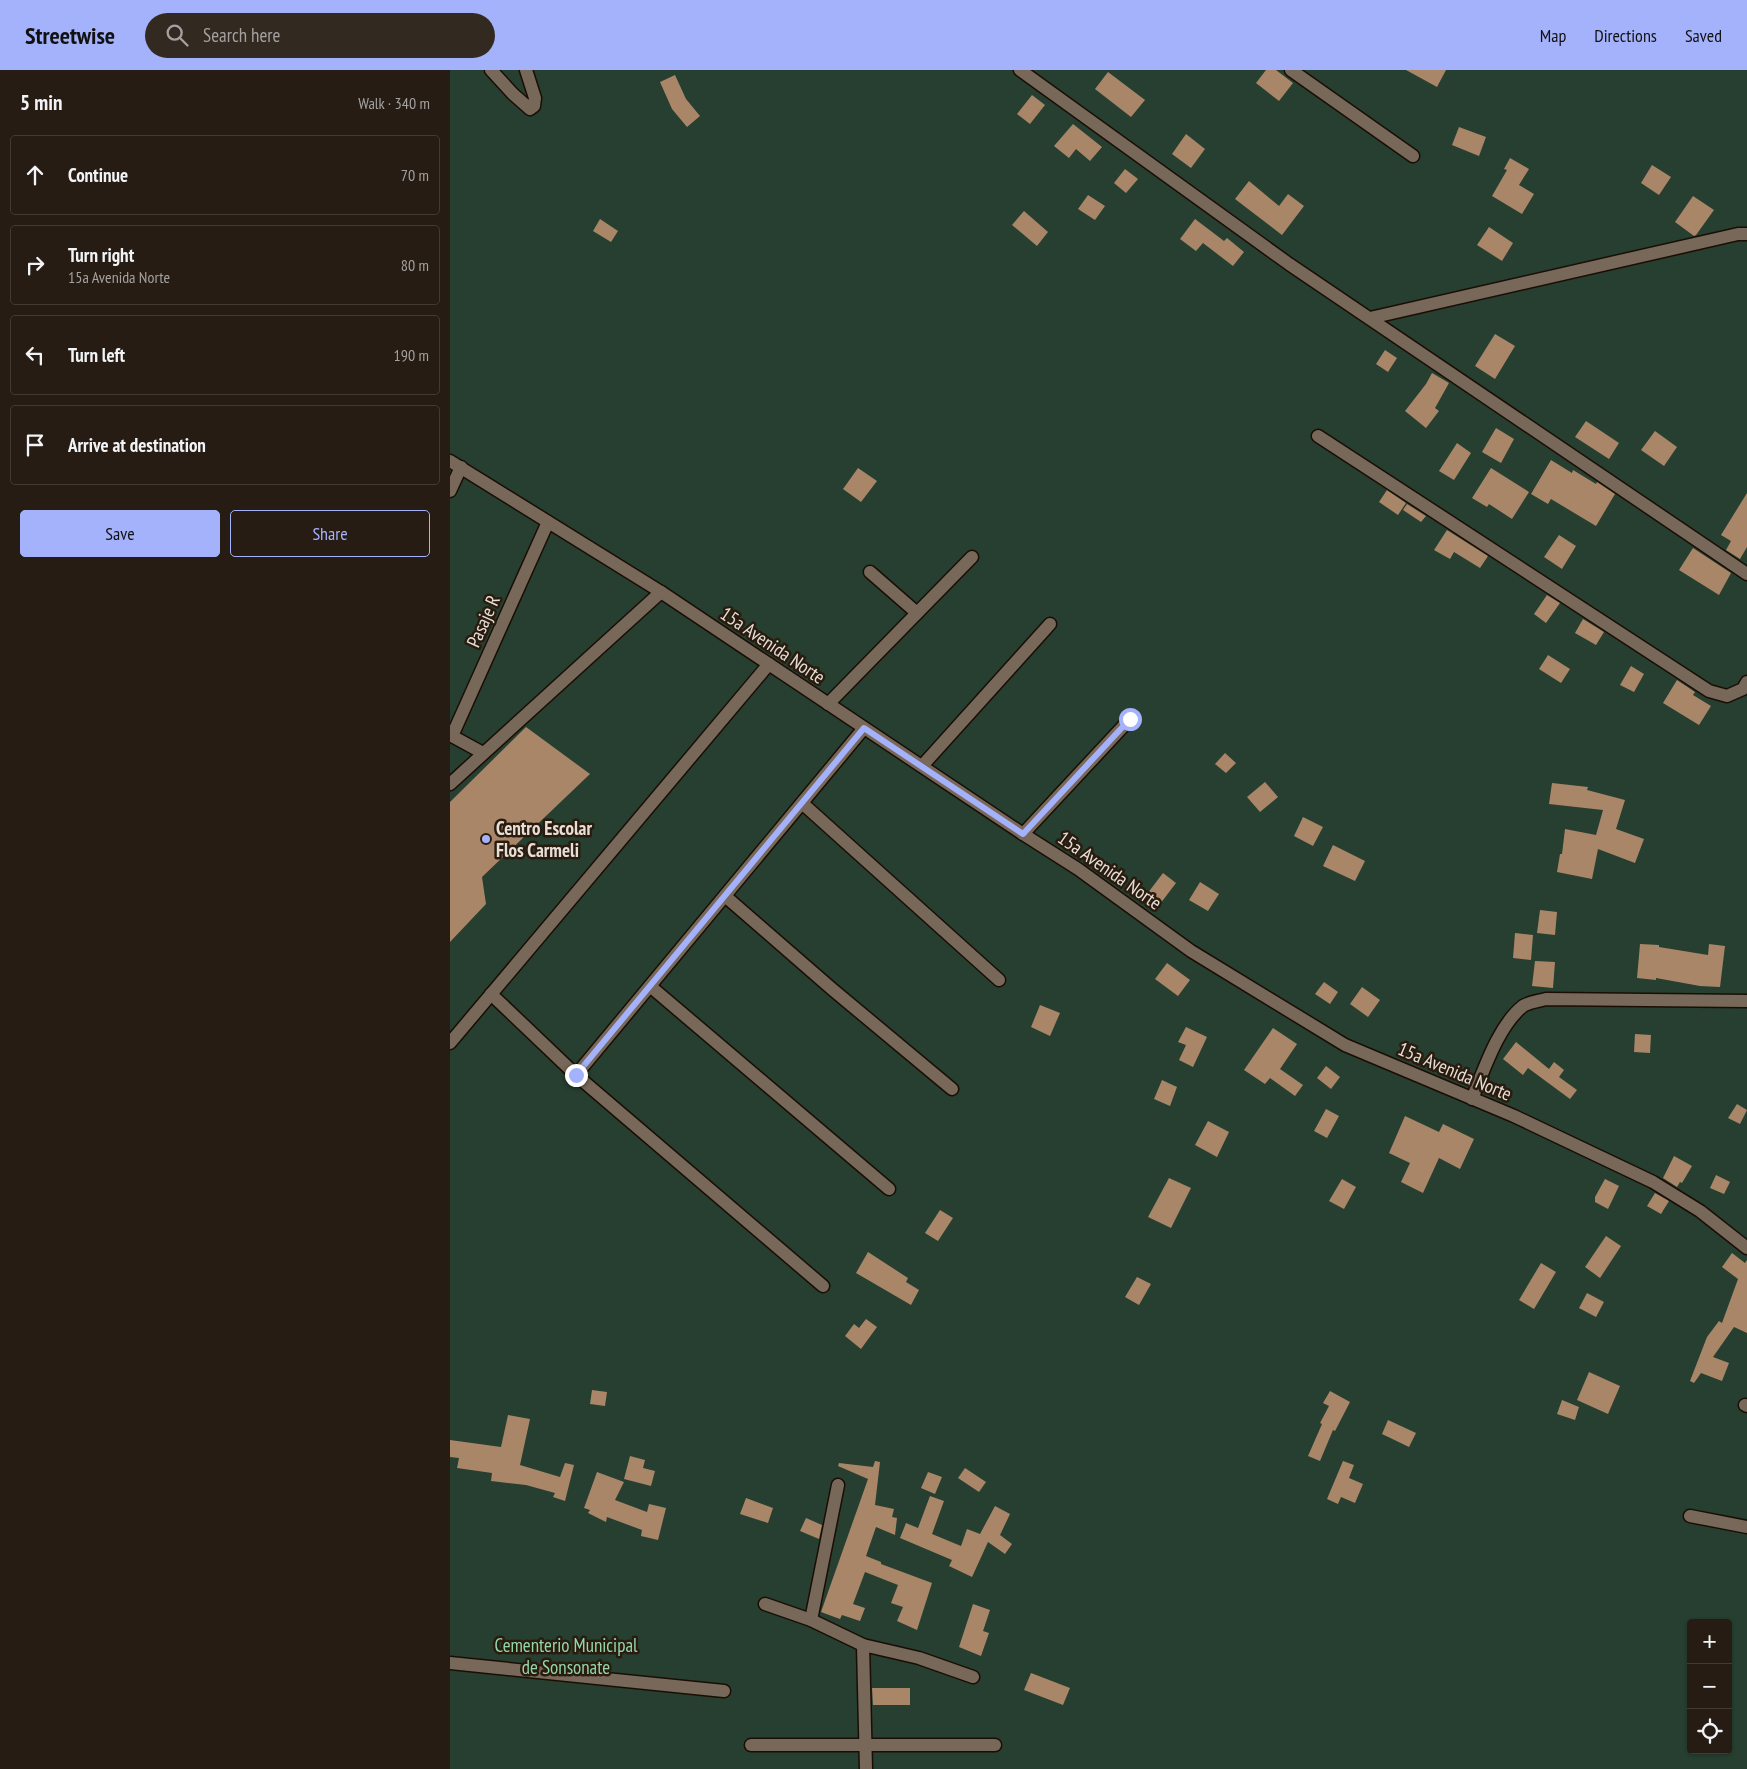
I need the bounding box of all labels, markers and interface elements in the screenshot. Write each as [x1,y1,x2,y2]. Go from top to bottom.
search box [145,13,495,58]
text: Streetwise [25,20,115,51]
icon: search [163,21,191,49]
text: Search here [203,23,280,47]
text: Map [1540,24,1566,47]
text: Directions [1594,24,1657,47]
text: Saved [1685,24,1722,47]
text: 5 min [20,89,62,116]
text: Walk · 340 m [358,93,430,113]
icon: ahead [21,161,49,189]
text: Continue [68,163,128,187]
text: 70 m [401,165,429,185]
text: Turn right [68,243,134,267]
icon: right [21,251,49,279]
text: 80 m [401,255,429,275]
text: 15a Avenida Norte [68,267,170,287]
icon: left [21,341,49,369]
text: Turn left [68,343,125,367]
text: 190 m [394,345,429,365]
icon: arrive [21,431,49,459]
text: Arrive at destination [68,433,206,457]
button: Save [20,510,220,557]
button: Share [230,510,430,557]
street label: Pasaje R [461,591,505,651]
street label: 15a Avenida Norte [716,601,830,689]
route start [1119,708,1142,731]
place label: Centro Escolar Flos Carmeli [496,816,592,862]
street label: 15a Avenida Norte [1053,825,1167,915]
marker: Centro Escolar Flos Carmeli [480,833,492,845]
street label: 15a Avenida Norte [1395,1036,1516,1106]
route end [565,1064,588,1087]
map controls [1687,1619,1732,1754]
button: + [1687,1619,1732,1664]
park label: Cementerio Municipal de Sonsonate [494,1633,638,1679]
button: − [1687,1664,1732,1709]
button: locate [1687,1709,1732,1754]

